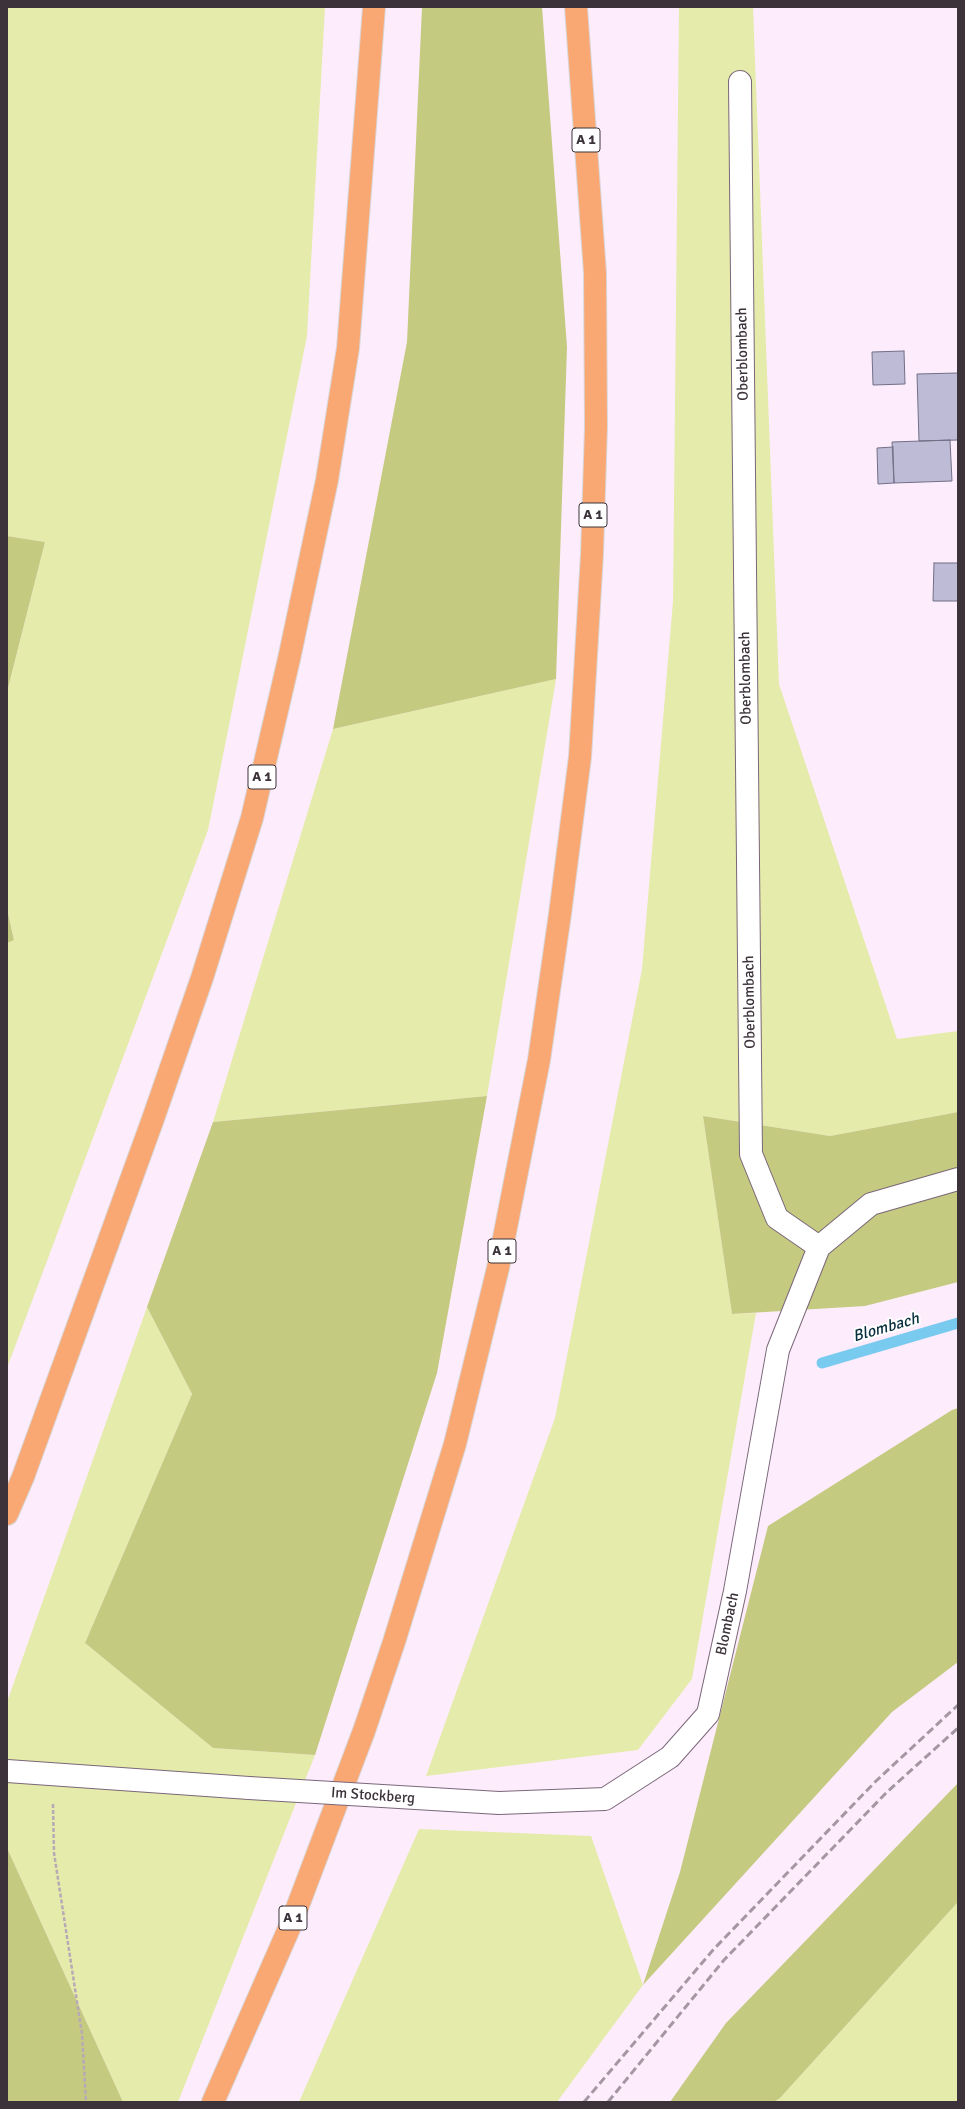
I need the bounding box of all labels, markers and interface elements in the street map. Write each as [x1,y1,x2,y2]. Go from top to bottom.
road number: A 1 [572,128,600,152]
street label: Oberblombach [733,307,753,401]
road number: A 1 [579,503,607,527]
street label: Oberblombach [736,631,756,725]
road number: A 1 [248,765,276,789]
street label: Oberblombach [740,955,760,1049]
road number: A 1 [488,1239,516,1263]
water label: Blombach [851,1309,921,1347]
street label: Blombach [713,1591,743,1657]
street label: Im Stockberg [330,1784,416,1808]
road number: A 1 [279,1906,307,1930]

